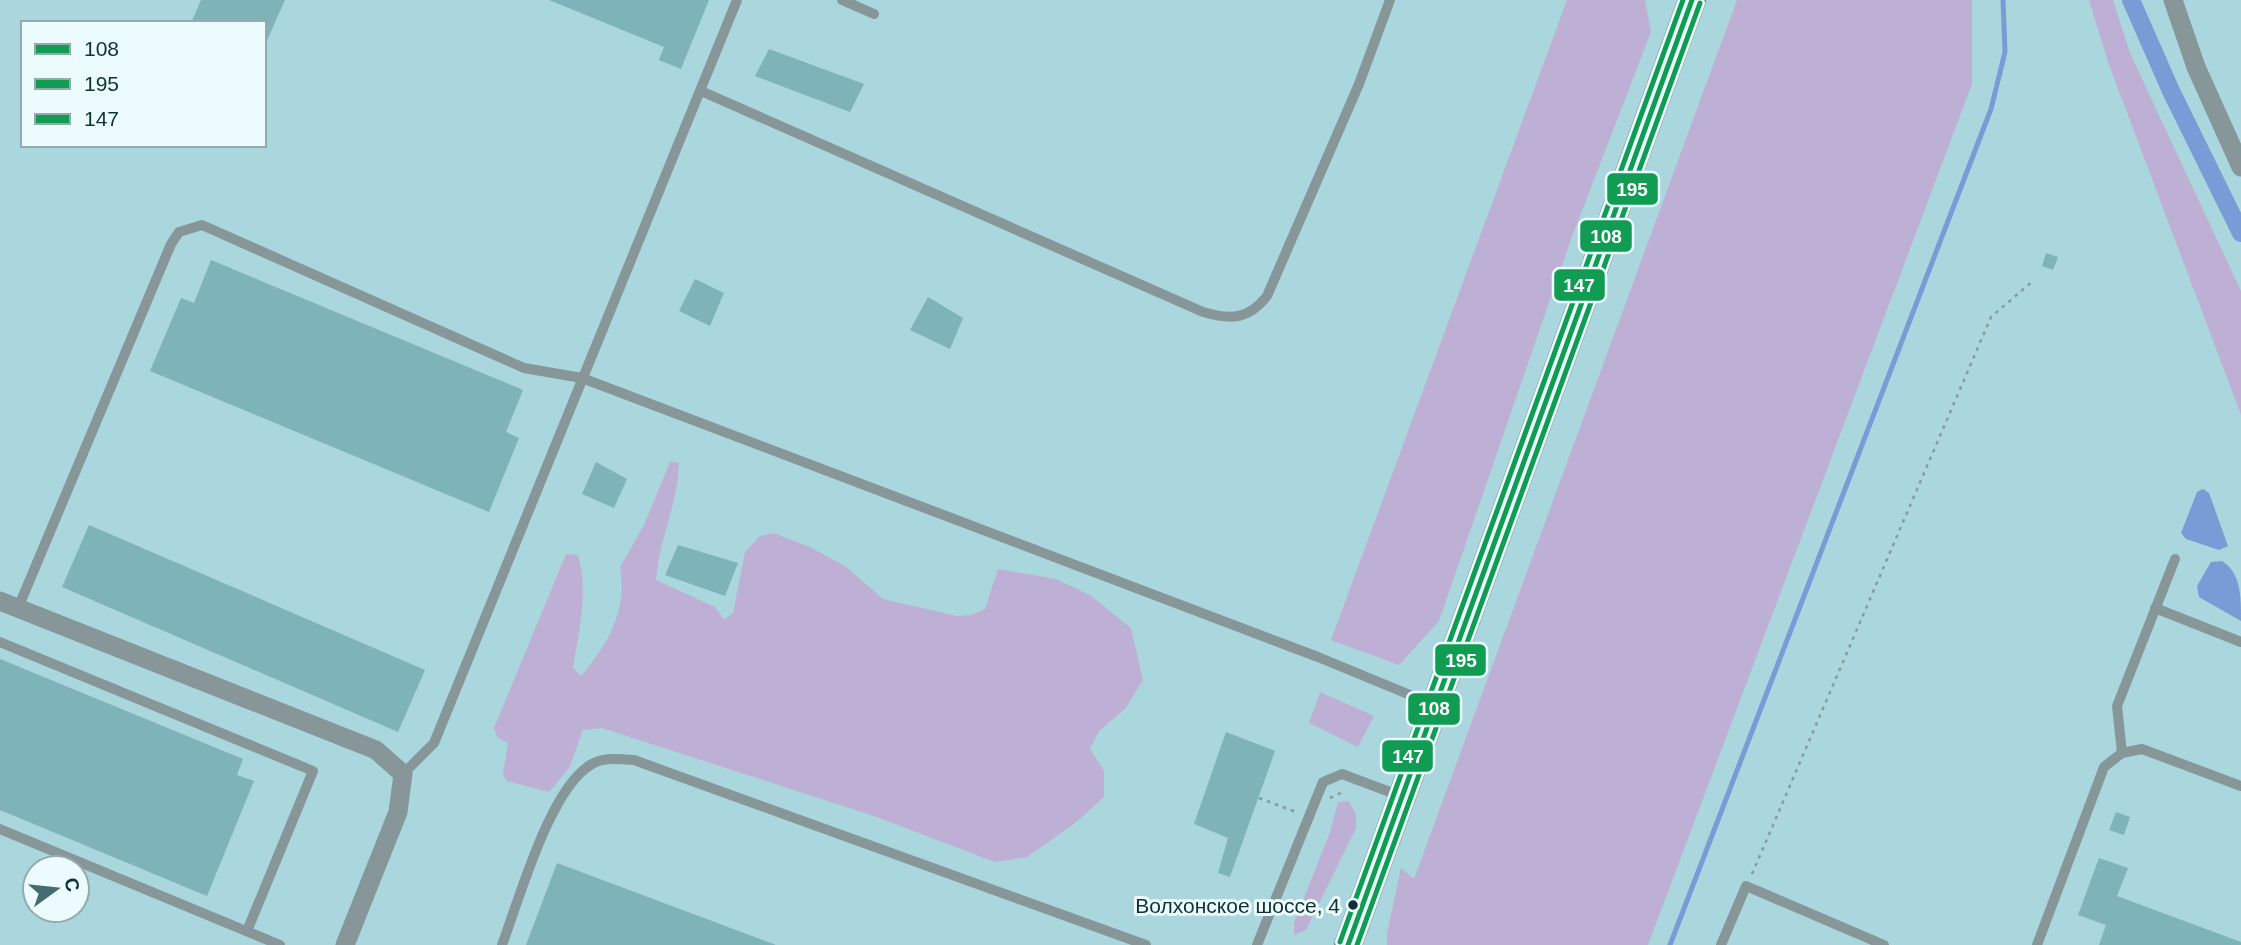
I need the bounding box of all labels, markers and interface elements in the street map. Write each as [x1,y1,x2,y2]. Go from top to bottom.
legend [21,21,266,147]
text: 108 [84,37,119,60]
text: 195 [84,72,119,95]
text: 147 [84,107,119,130]
line badge: 195 [1606,172,1659,206]
text: 195 [1616,179,1648,200]
line badge: 108 [1579,219,1633,253]
text: 108 [1590,226,1622,247]
line badge: 147 [1553,268,1606,302]
text: 147 [1563,275,1595,296]
line badge: 195 [1434,643,1487,677]
text: 195 [1445,650,1477,671]
line badge: 108 [1407,692,1461,726]
text: 108 [1418,698,1450,719]
line badge: 147 [1381,739,1434,773]
text: 147 [1392,746,1424,767]
north arrow [21,854,91,924]
text: С [60,875,84,894]
place label: Волхонское шоссе, 4 [1135,894,1340,917]
marker: Волхонское шоссе, 4 [1346,898,1360,912]

